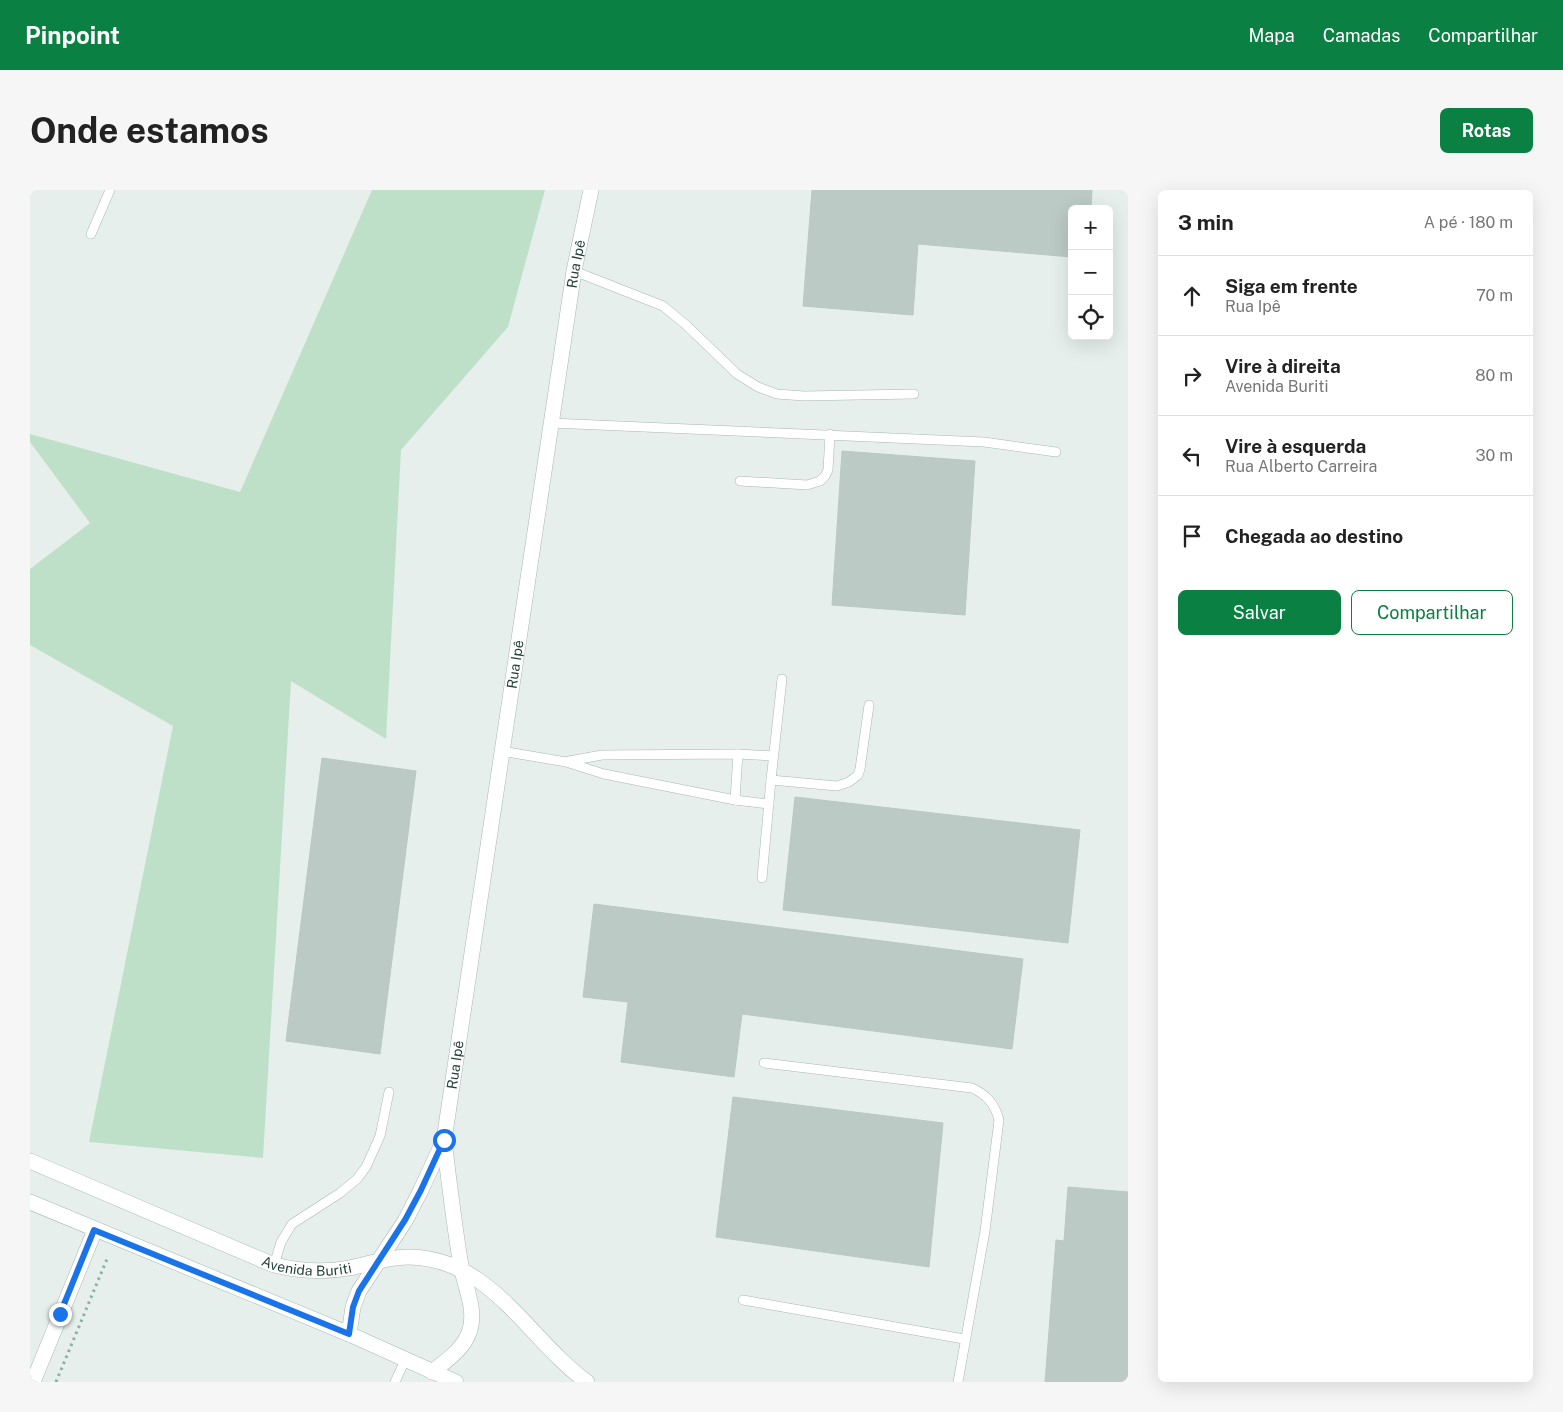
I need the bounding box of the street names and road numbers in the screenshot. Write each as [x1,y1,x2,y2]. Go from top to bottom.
street label: Rua Ipê [564,238,588,289]
street label: Rua Ipê [504,639,527,690]
street label: Rua Ipê [444,1040,467,1090]
street label: Avenida Buriti [259,1253,353,1279]

